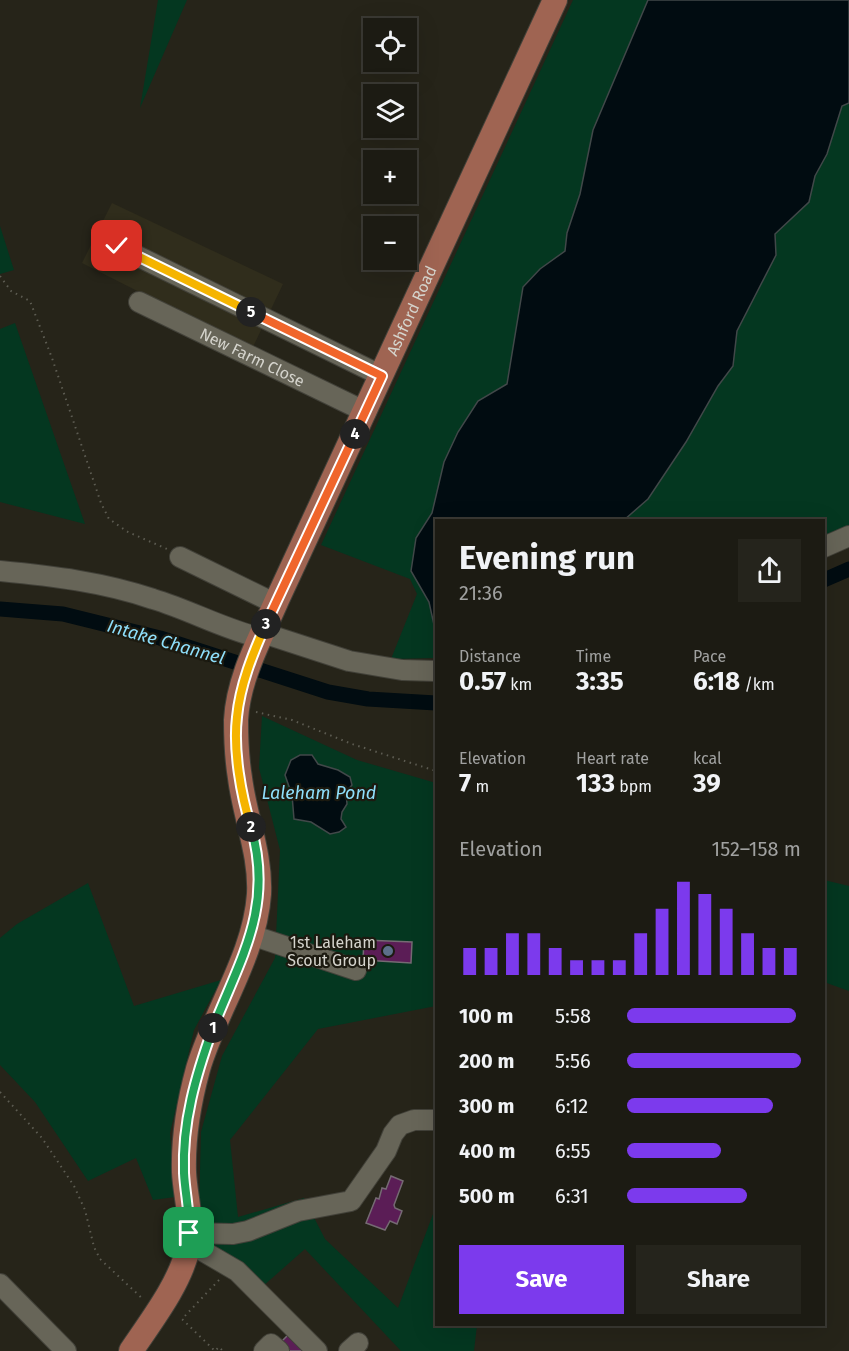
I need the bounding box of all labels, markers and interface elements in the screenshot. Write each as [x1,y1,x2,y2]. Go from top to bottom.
map controls [363,18,417,270]
button: locate [363,18,417,72]
button: layers [363,84,417,138]
button: + [363,150,417,204]
button: − [363,216,417,270]
pin [91,220,142,271]
icon: check [100,229,133,262]
street label: Ashford Road [382,262,440,359]
pin: 5 [236,297,266,327]
text: 5 [247,302,255,321]
street label: New Farm Close [197,323,308,390]
pin: 4 [340,419,370,449]
text: 4 [350,424,360,443]
text: Evening run [459,538,635,578]
button: share [738,539,801,602]
text: 21:36 [459,581,503,605]
pin: 3 [251,609,281,639]
text: 3 [262,614,270,633]
water label: Intake Channel [105,615,227,669]
text: Distance [459,647,521,666]
text: Time [576,647,611,666]
text: Pace [693,647,726,666]
text: 0.57 [459,666,506,697]
text: 3:35 [576,666,624,697]
text: 6:18 [693,666,740,697]
text: km [506,675,532,694]
text: /km [740,675,775,694]
text: Elevation [459,749,526,768]
text: Heart rate [576,749,649,768]
text: kcal [693,749,722,768]
text: 7 [459,768,471,799]
text: 133 [576,768,615,799]
text: 39 [693,768,721,799]
text: m [471,777,489,796]
text: bpm [615,777,652,796]
water label: Laleham Pond [262,782,377,804]
pin: 2 [236,812,266,842]
text: 2 [247,817,255,836]
text: Elevation [459,837,543,861]
text: 152–158 m [712,837,801,861]
place label: 1st Laleham Scout Group [287,933,376,970]
marker: 1st Laleham Scout Group [381,944,395,958]
text: 100 m [459,1004,513,1028]
text: 5:58 [555,1004,591,1028]
pin: 1 [198,1013,228,1043]
text: 1 [209,1018,217,1037]
text: 200 m [459,1049,514,1073]
text: 5:56 [555,1049,591,1073]
text: 300 m [459,1094,514,1118]
text: 6:12 [555,1094,588,1118]
text: 400 m [459,1139,515,1163]
text: 6:55 [555,1139,590,1163]
text: 500 m [459,1184,515,1208]
text: 6:31 [555,1184,589,1208]
pin [163,1207,214,1258]
icon: arrive [172,1216,205,1249]
button: Save [459,1245,624,1314]
button: Share [636,1245,801,1314]

